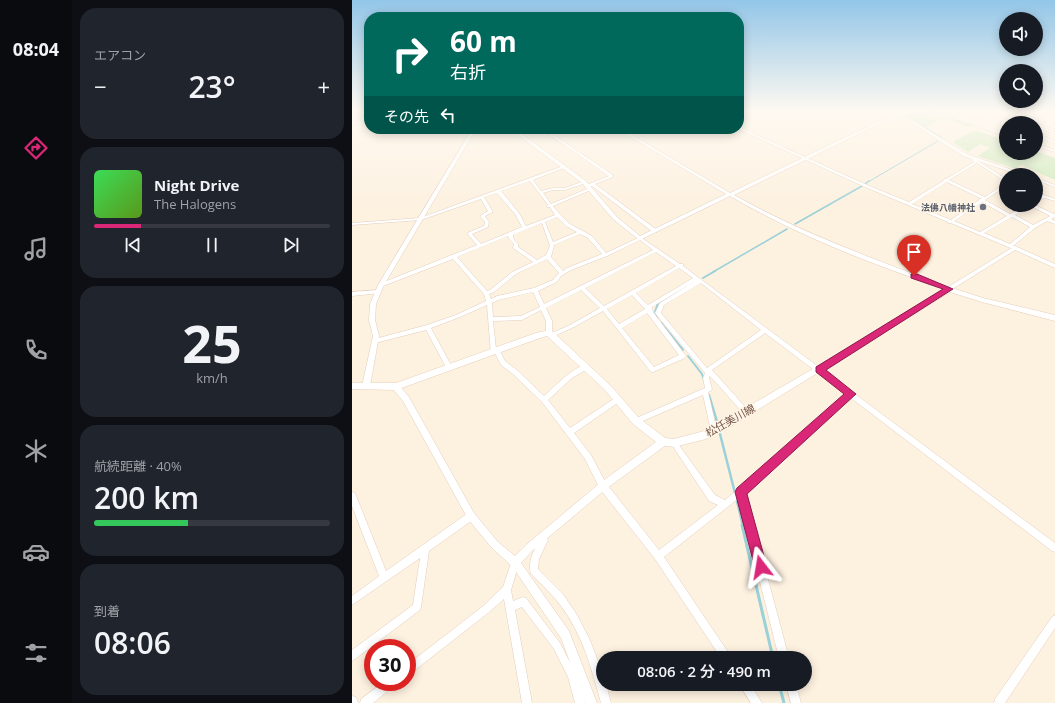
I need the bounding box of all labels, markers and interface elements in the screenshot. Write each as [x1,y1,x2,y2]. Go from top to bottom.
map controls [999,12,1043,212]
button: sound [999,12,1043,56]
text: 60 m [450,22,517,60]
icon: right [384,28,436,80]
text: 08:04 [13,37,59,61]
text: エアコン [94,46,146,64]
text: 右折 [450,60,486,84]
button: search [999,64,1043,108]
text: 23° [188,66,236,107]
text: − [94,71,107,101]
text: + [317,71,330,101]
icon: left [437,104,459,126]
text: その先 [384,106,429,126]
button: + [999,116,1043,160]
icon: directions [22,134,50,162]
button: − [999,168,1043,212]
text: Night Drive [154,175,239,195]
text: The Halogens [154,195,236,213]
place label: 法佛八幡神社 [921,201,975,214]
marker: 法佛八幡神社 [978,202,988,212]
icon: previous [122,234,144,256]
icon: pause [201,234,223,256]
icon: next [280,234,302,256]
icon: music [22,235,50,263]
pin [897,235,931,276]
icon: arrive [903,241,925,263]
text: 25 [182,307,242,378]
icon: phone [22,336,50,364]
text: km/h [196,369,228,387]
street label: 松任美川線 [702,400,758,440]
icon: climate [22,437,50,465]
text: 航続距離 · 40% [94,457,182,475]
text: 200 km [94,477,199,518]
icon: car [22,538,50,566]
position arrow [740,546,782,588]
text: 到着 [94,602,120,620]
text: 08:06 [94,622,171,663]
icon: filters [22,639,50,667]
speed limit sign: 30 [364,639,416,691]
text: 08:06 · 2 分 · 490 m [637,661,771,681]

